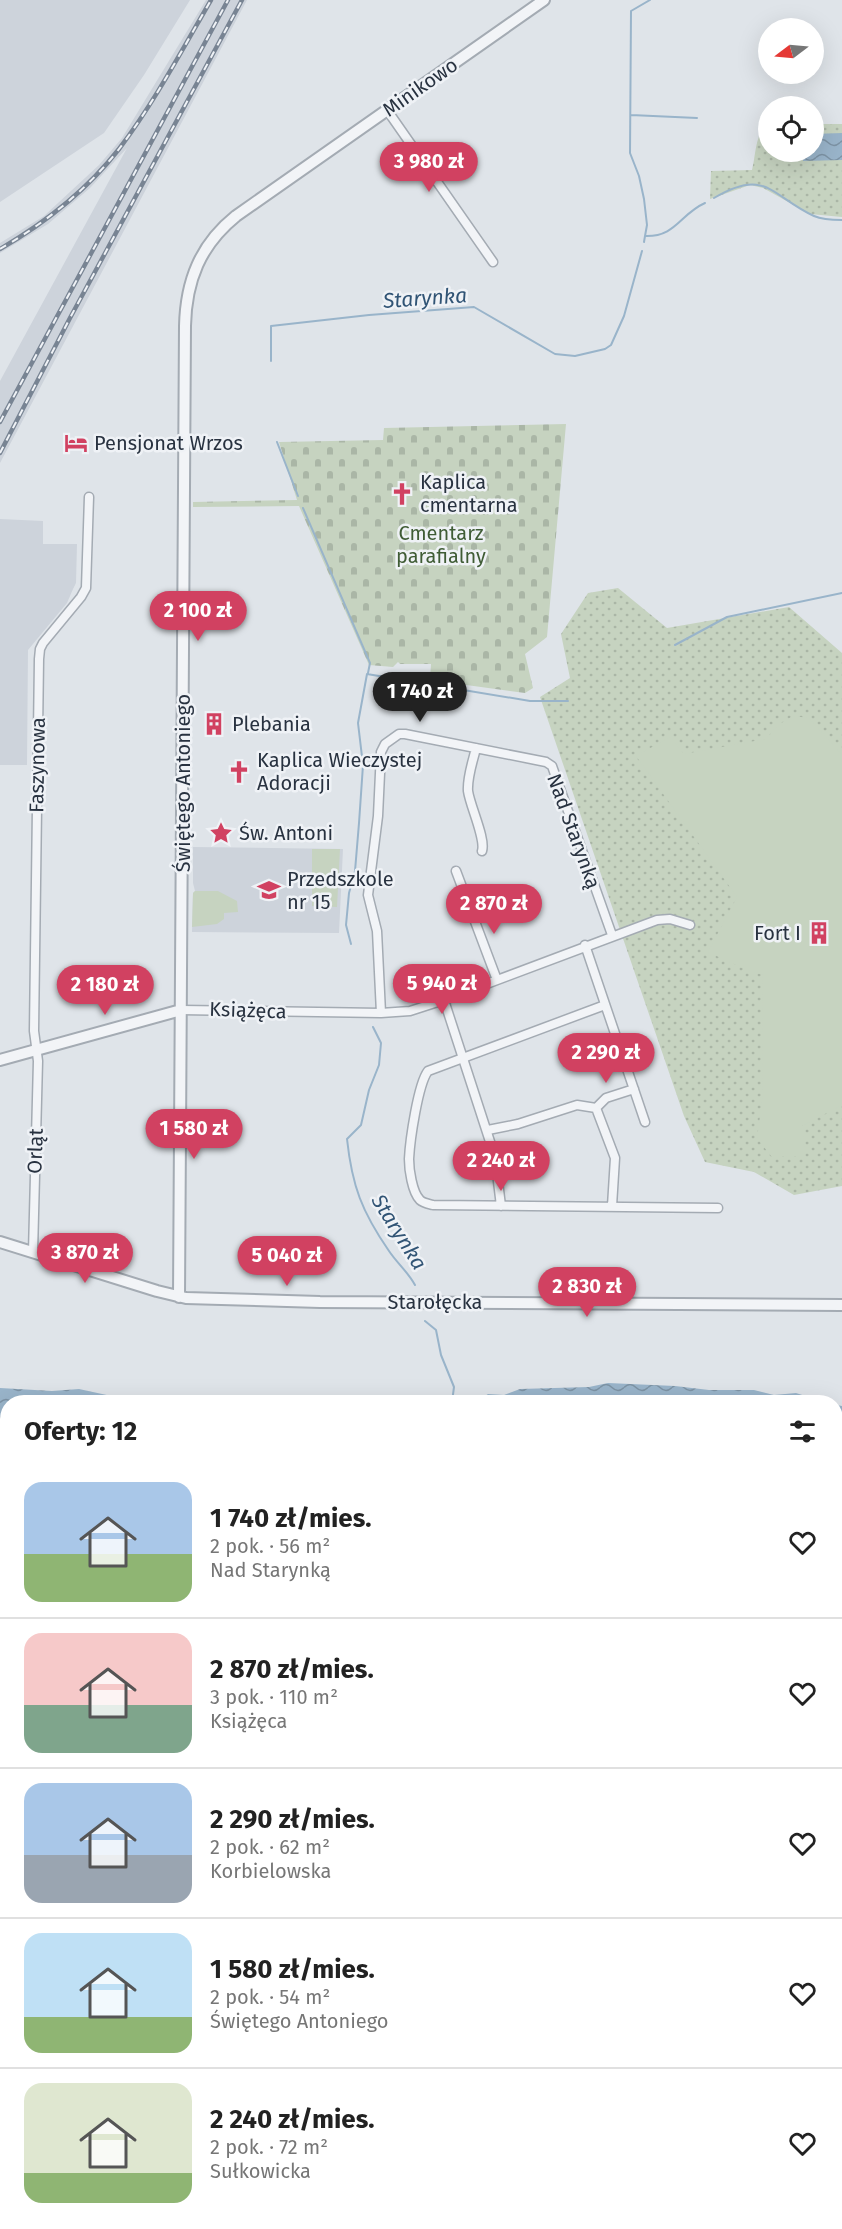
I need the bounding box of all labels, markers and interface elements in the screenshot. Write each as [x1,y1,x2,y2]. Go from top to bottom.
north arrow [758,18,824,84]
map controls [758,18,824,162]
street label: Minikowo [378,52,462,122]
button: locate [758,96,824,162]
pin: 3 980 zł [367,142,491,193]
text: 3 980 zł [394,149,464,173]
water label: Starynka [381,282,468,314]
hotel icon: Pensjonat Wrzos [63,430,89,456]
place label: Pensjonat Wrzos [94,431,243,455]
place label: Kaplica cmentarna [420,470,518,517]
church icon: Kaplica cmentarna [389,481,415,507]
park label: Cmentarz parafialny [396,521,486,568]
pin: 2 100 zł [136,591,260,642]
text: 2 100 zł [164,598,232,622]
pin: 1 740 zł [358,672,482,723]
text: 1 740 zł [387,679,453,703]
street label: Świętego Antoniego [171,694,195,872]
building icon: Plebania [201,711,227,737]
place label: Plebania [232,712,311,736]
street label: Faszynowa [24,717,50,813]
place label: Kaplica Wieczystej Adoracji [257,748,422,795]
church icon: Kaplica Wieczystej Adoracji [226,759,252,785]
street label: Nad Starynką [542,770,606,892]
place icon: Św. Antoni [208,820,234,846]
place label: Św. Antoni [239,821,333,845]
place label: Przedszkole nr 15 [287,867,394,914]
school or university icon: Przedszkole nr 15 [256,877,282,903]
pin: 2 870 zł [432,884,556,935]
text: 2 870 zł [460,891,528,915]
building icon: Fort I [806,920,832,946]
place label: Fort I [754,921,801,945]
pin: 5 940 zł [380,964,504,1015]
pin: 2 180 zł [43,965,167,1016]
text: 5 940 zł [407,971,477,995]
text: 2 180 zł [71,972,139,996]
street label: Książęca [209,997,287,1023]
pin: 2 290 zł [544,1033,668,1084]
text: 2 290 zł [572,1040,640,1064]
pin: 1 580 zł [132,1109,256,1160]
text: 1 580 zł [160,1116,228,1140]
street label: Orląt [22,1127,48,1174]
pin: 2 240 zł [439,1141,563,1192]
text: 2 240 zł [467,1148,535,1172]
water label: Starynka [365,1189,432,1275]
pin: 3 870 zł [23,1233,147,1284]
pin: 5 040 zł [225,1236,349,1287]
text: 3 870 zł [51,1240,119,1264]
text: 5 040 zł [252,1243,322,1267]
pin: 2 830 zł [525,1267,649,1318]
text: 2 830 zł [552,1274,622,1298]
street label: Starołęcka [388,1290,482,1314]
icon: filters [786,1415,819,1448]
text: Oferty: 12 [24,1416,137,1447]
text: 1 740 zł/mies. [210,1503,372,1534]
icon: home [72,1506,144,1578]
icon: heart [786,1526,819,1559]
text: 2 pok. · 56 m² [210,1534,330,1558]
text: Nad Starynką [210,1558,331,1582]
text: 2 870 zł/mies. [210,1654,374,1685]
icon: home [72,1657,144,1729]
icon: heart [786,1677,819,1710]
text: 3 pok. · 110 m² [210,1685,338,1709]
text: Książęca [210,1709,287,1733]
text: 2 290 zł/mies. [210,1804,375,1835]
icon: home [72,1807,144,1879]
icon: heart [786,1827,819,1860]
text: 2 pok. · 62 m² [210,1835,330,1859]
text: Korbielowska [210,1859,331,1883]
text: 1 580 zł/mies. [210,1954,375,1985]
icon: home [72,1957,144,2029]
icon: heart [786,1977,819,2010]
text: 2 pok. · 54 m² [210,1985,330,2009]
text: Świętego Antoniego [210,2009,388,2033]
text: 2 240 zł/mies. [210,2104,374,2135]
icon: home [72,2107,144,2179]
icon: heart [786,2127,819,2160]
text: 2 pok. · 72 m² [210,2135,328,2159]
text: Sułkowicka [210,2159,311,2183]

